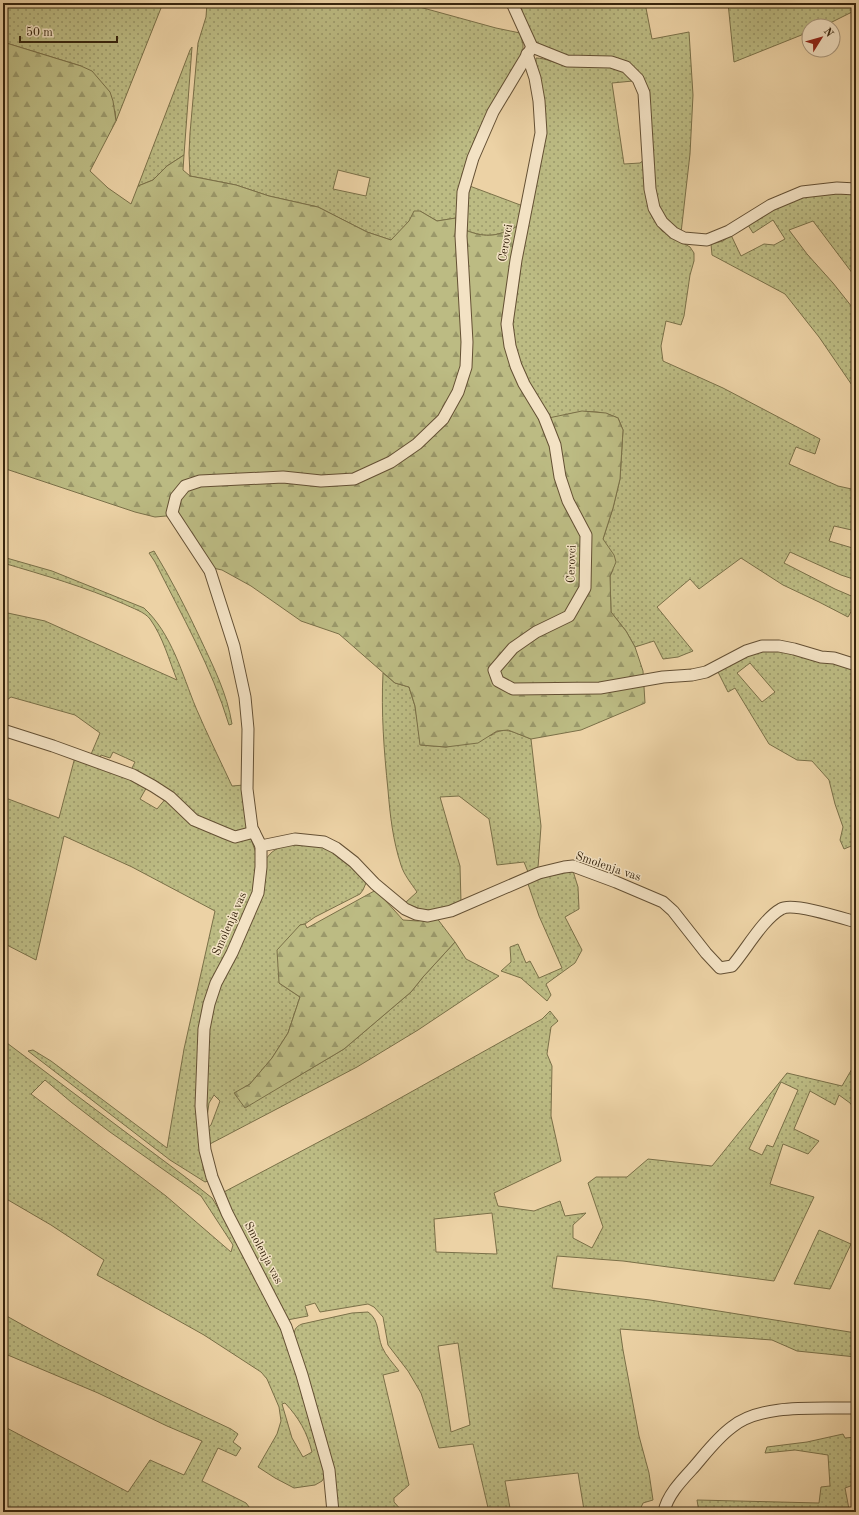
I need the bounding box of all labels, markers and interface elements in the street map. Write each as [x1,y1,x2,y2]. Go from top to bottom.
scale bar [20,18,117,44]
north arrow [801,18,841,58]
text: 50 m [26,26,53,39]
text: N [821,26,835,40]
street label: Cerovci [497,223,515,263]
street label: Cerovci [565,545,579,583]
street label: Smolenja vas [574,850,642,884]
street label: Smolenja vas [211,890,249,958]
street label: Smolenja vas [242,1220,284,1286]

